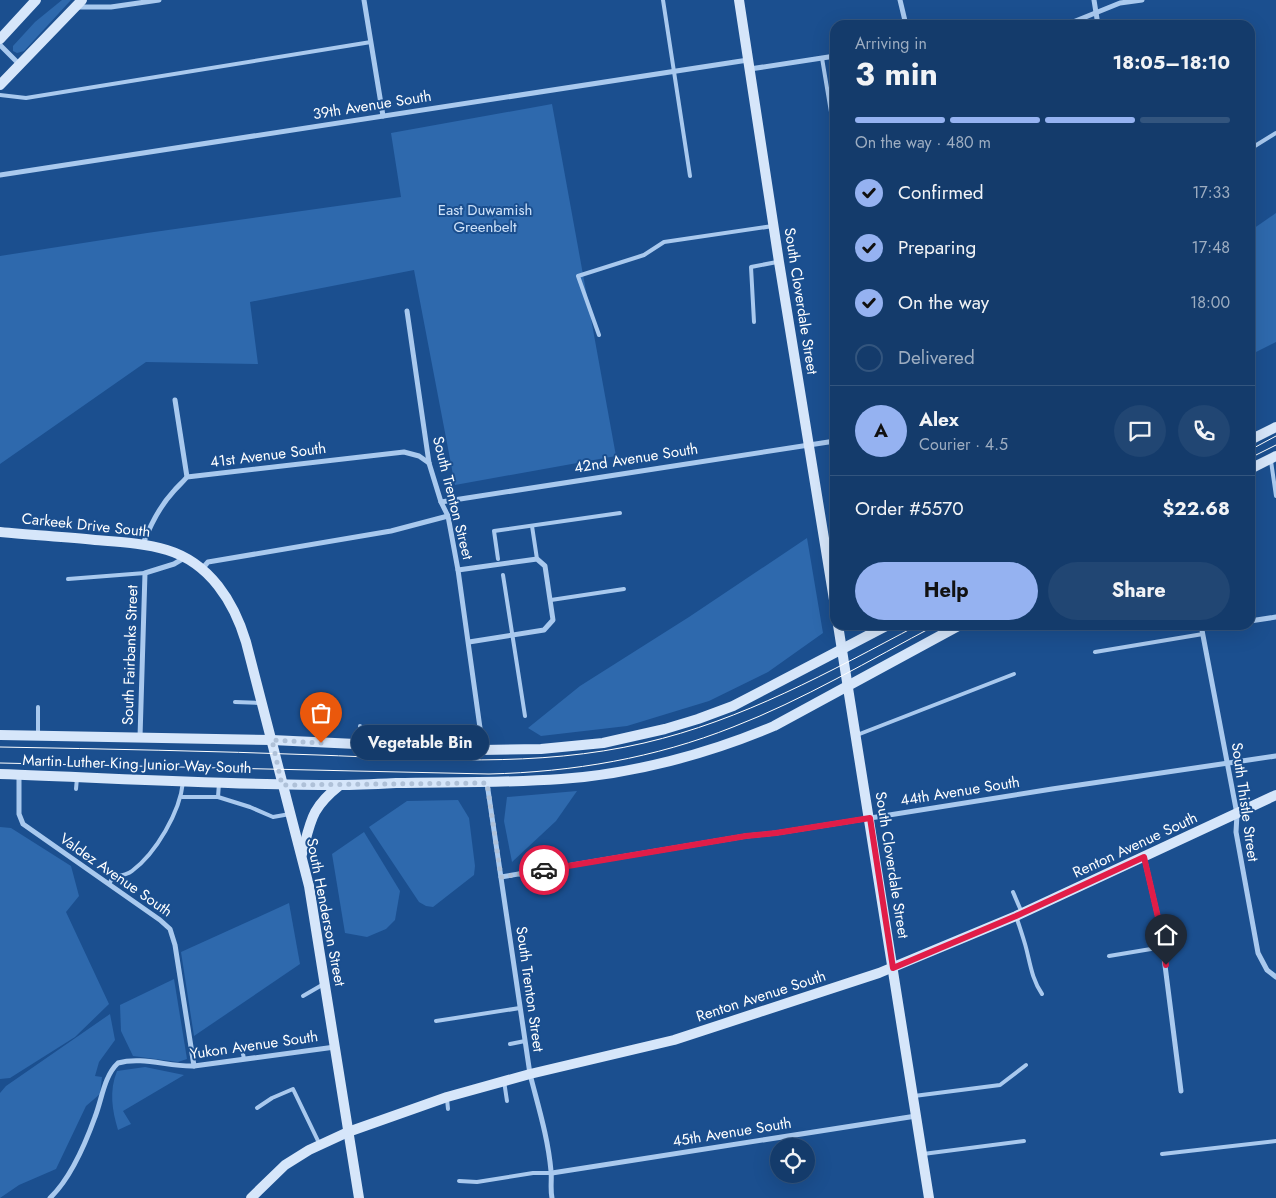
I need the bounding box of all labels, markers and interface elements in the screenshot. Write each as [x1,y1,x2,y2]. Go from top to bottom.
text: Arriving in [855,32,927,55]
text: 18:05–18:10 [1113,49,1230,76]
text: 3 min [855,51,938,97]
street label: 39th Avenue South [311,85,433,125]
text: On the way · 480 m [855,131,991,154]
icon: check [855,179,883,207]
text: Confirmed [898,179,984,206]
text: 17:33 [1192,181,1230,204]
park label: East Duwamish Greenbelt [438,199,532,238]
street label: South Cloverdale Street [779,226,824,376]
icon: check [855,234,883,262]
text: Preparing [898,234,976,261]
text: 17:48 [1192,236,1230,259]
icon: check [855,289,883,317]
text: On the way [898,289,989,316]
text: 18:00 [1190,291,1230,314]
text: Delivered [898,344,975,371]
button: chat [1114,405,1166,457]
button: phone [1178,405,1230,457]
text: Alex [919,406,959,433]
text: A [874,417,888,444]
text: Courier · 4.5 [919,433,1008,456]
street label: South Trenton Street [427,434,479,562]
street label: 41st Avenue South [209,437,327,473]
street label: 42nd Avenue South [572,437,700,479]
text: Order #5570 [855,495,964,522]
text: $22.68 [1163,495,1230,522]
street label: Carkeek Drive South [21,507,151,543]
button: Help [855,562,1038,620]
button: Share [1048,562,1230,620]
street label: South Fairbanks Street [117,584,143,725]
pin [300,692,342,743]
icon: bag [307,699,335,727]
callout: Vegetable Bin [351,726,488,760]
text: Vegetable Bin [368,731,472,754]
street label: South Thistle Street [1226,741,1264,863]
street label: Martin Luther King Junior Way South [22,749,252,779]
street label: 44th Avenue South [899,771,1021,811]
street label: South Cloverdale Street [870,790,915,940]
street label: Renton Avenue South [1069,806,1201,884]
street label: Valdez Avenue South [55,828,177,922]
street label: South Henderson Street [301,836,351,988]
courier [519,845,569,895]
icon: car [530,856,558,884]
pin [1145,914,1187,965]
icon: home [1152,921,1180,949]
street label: South Trenton Street [510,925,550,1054]
street label: Renton Avenue South [693,965,829,1027]
street label: Yukon Avenue South [189,1025,319,1065]
street label: 45th Avenue South [671,1112,793,1152]
map controls [770,1138,815,1183]
button: locate [770,1138,815,1183]

